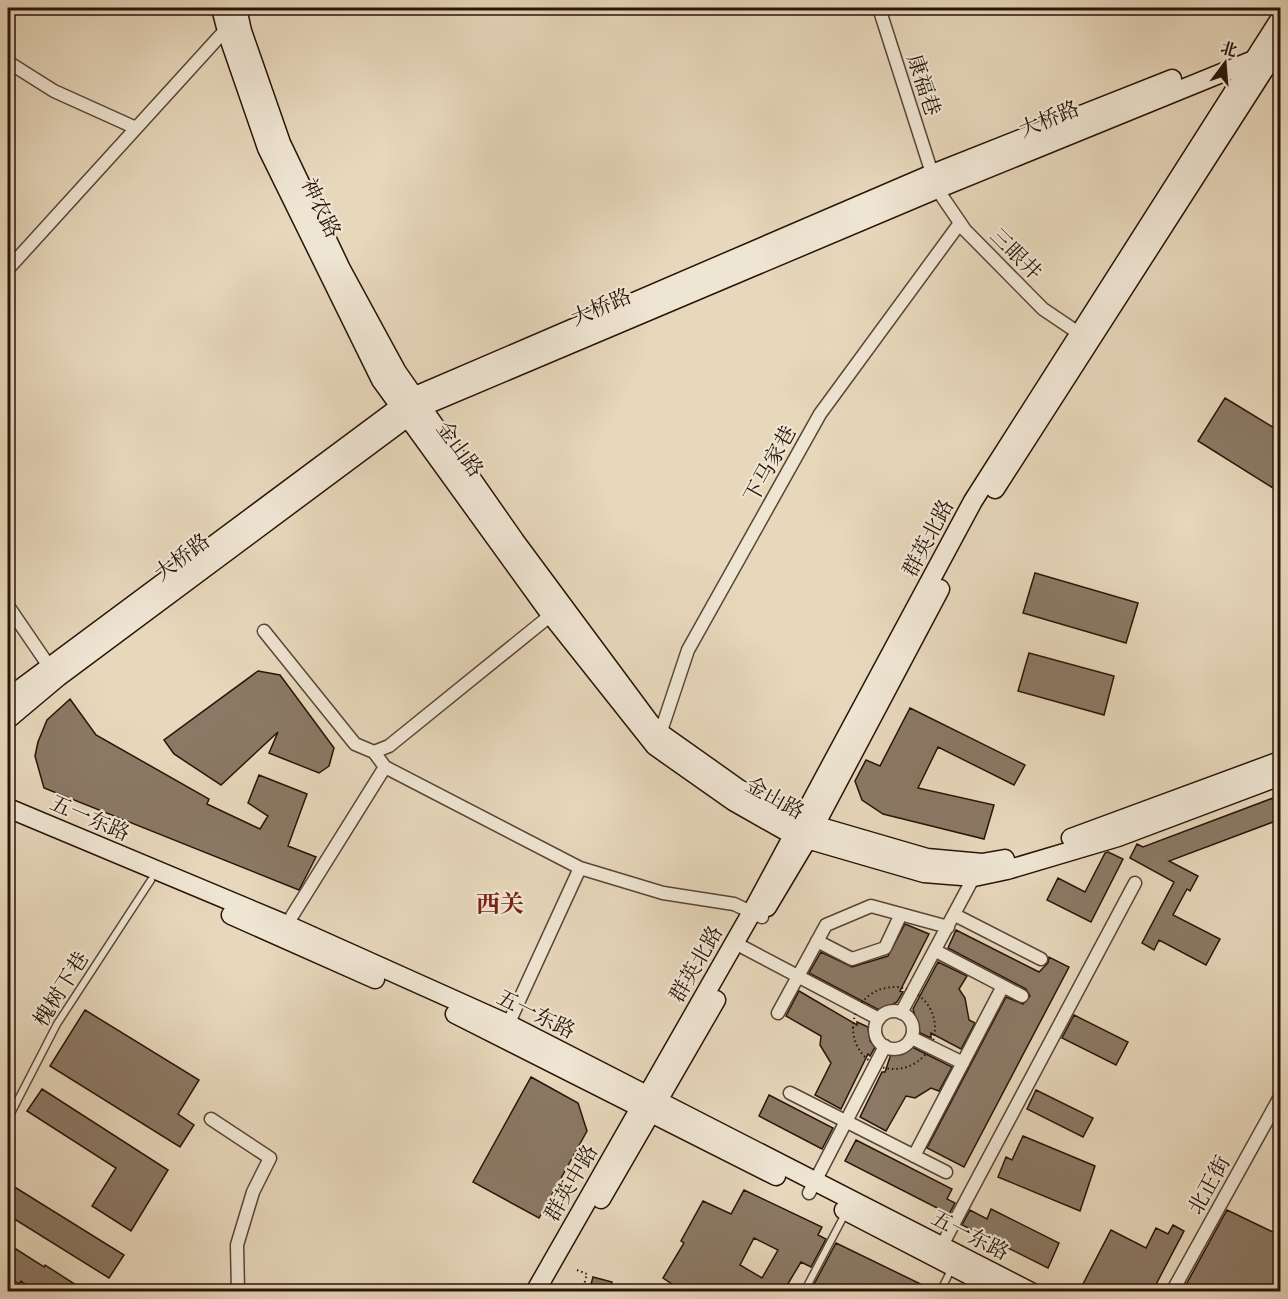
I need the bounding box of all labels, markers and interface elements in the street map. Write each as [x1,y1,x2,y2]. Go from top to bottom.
north arrow [1195,33,1255,93]
text: 北 [1218,37,1240,61]
street label: 康福巷 [902,51,947,119]
street label: 大桥路 [1015,94,1083,143]
street label: 神农路 [296,174,347,242]
street label: 三眼井 [985,222,1048,285]
street label: 大桥路 [567,282,635,331]
street label: 金山路 [431,415,490,482]
street label: 下马家巷 [737,420,802,507]
street label: 群英北路 [896,494,959,581]
street label: 大桥路 [148,527,215,586]
street label: 金山路 [741,770,809,825]
street label: 五一东路 [46,789,134,846]
district label: 西关 [476,888,524,919]
street label: 群英北路 [663,921,728,1007]
street label: 槐树下巷 [27,946,94,1032]
street label: 五一东路 [493,983,580,1044]
street label: 群英中路 [538,1140,603,1226]
street label: 北正街 [1181,1151,1236,1219]
street label: 五一东路 [927,1203,1014,1266]

